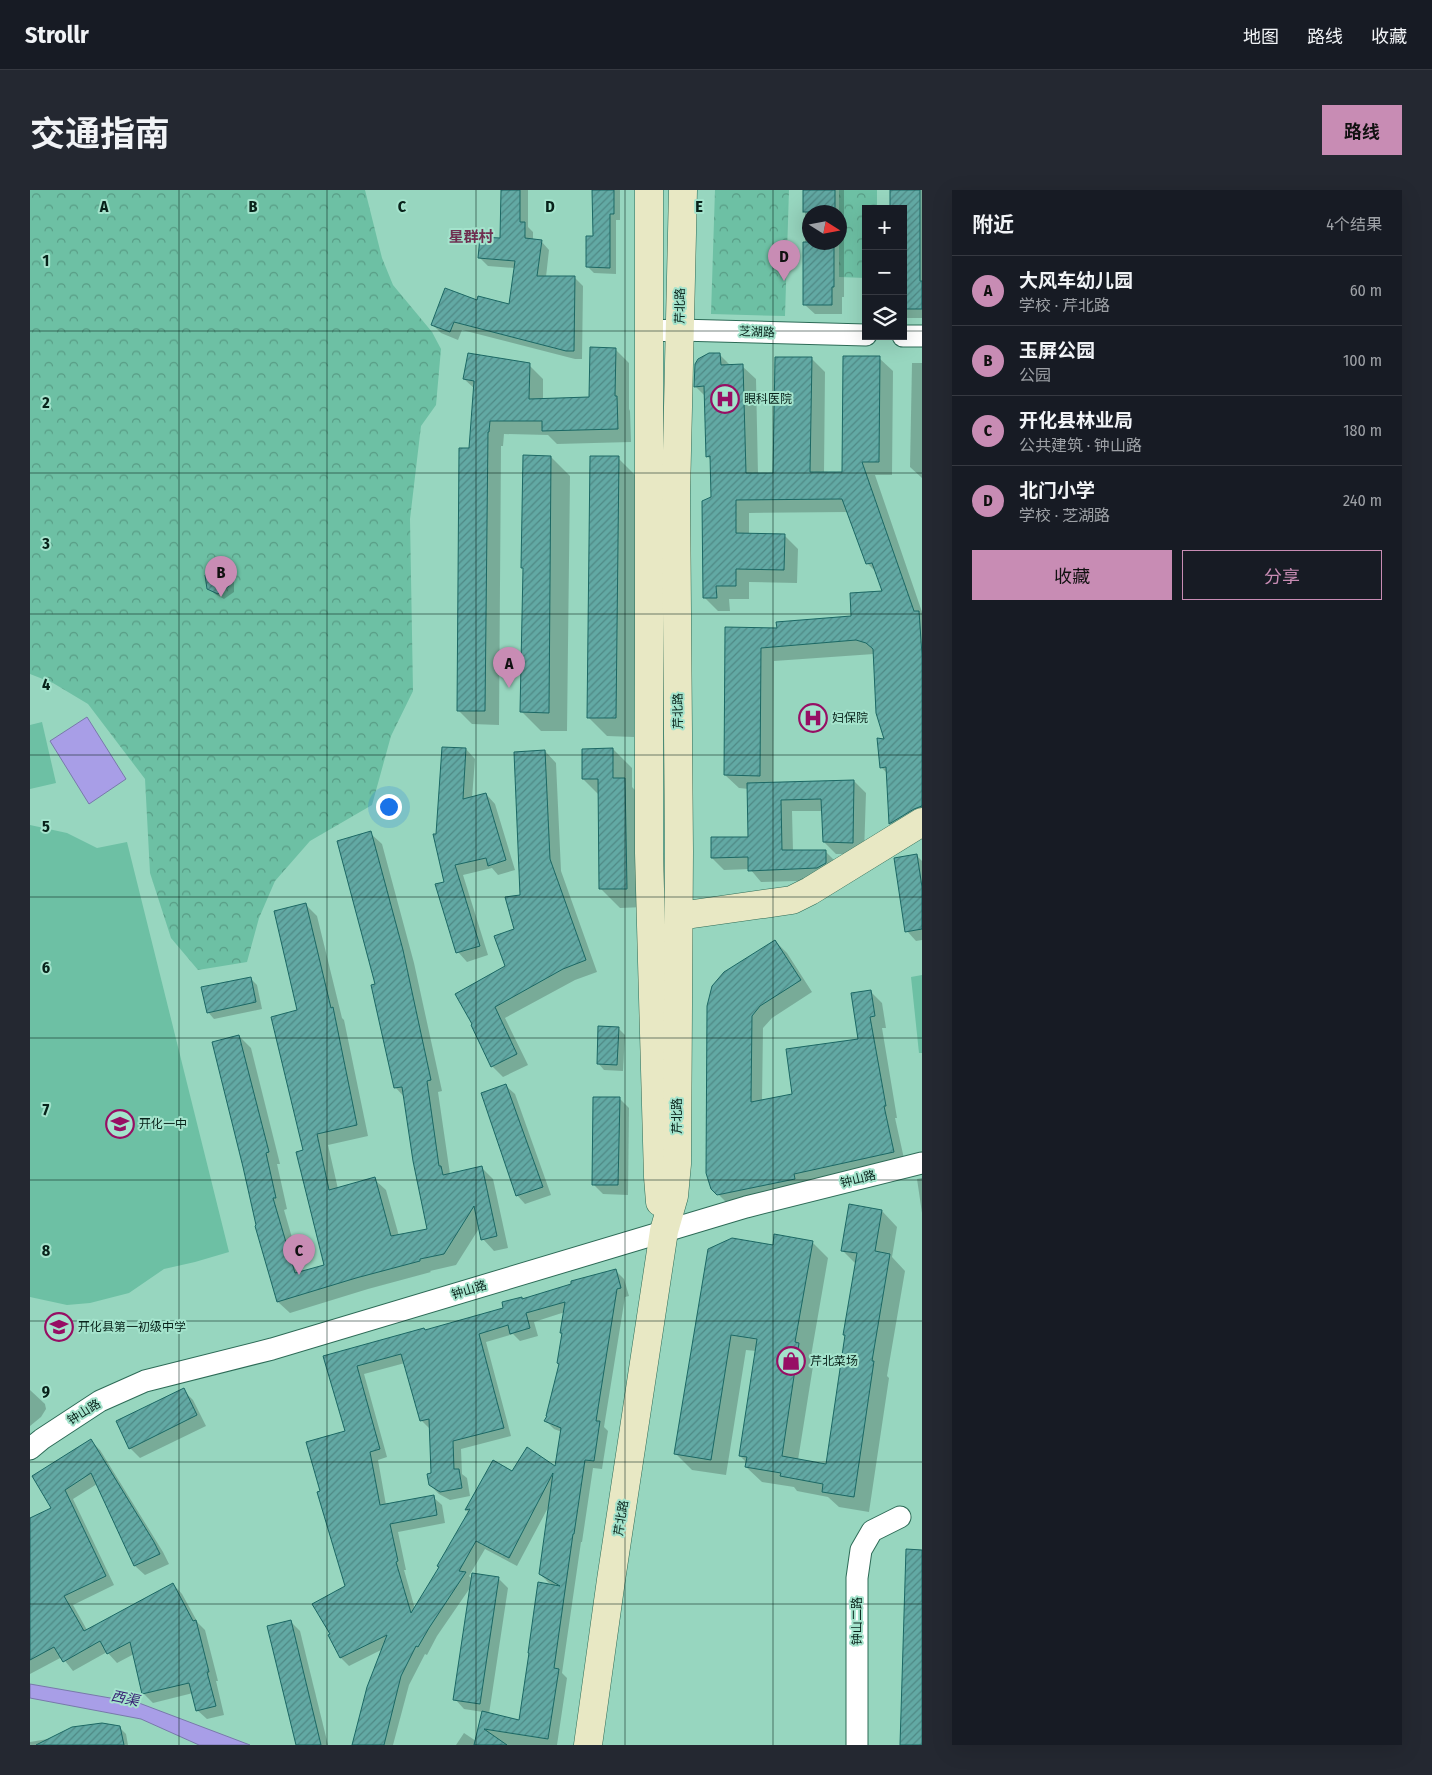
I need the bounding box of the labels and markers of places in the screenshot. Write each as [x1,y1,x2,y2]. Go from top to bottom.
pin: D [768,240,800,281]
hospital icon: 眼科医院 [710,384,740,414]
place label: 眼科医院 [744,392,792,406]
pin: B [205,556,237,597]
pin: A [493,647,525,688]
hospital icon: 妇保院 [798,703,828,733]
place label: 妇保院 [832,711,868,725]
school or university icon: 开化一中 [105,1109,135,1139]
place label: 开化一中 [139,1117,187,1131]
pin: C [283,1234,315,1275]
school or university icon: 开化县第一初级中学 [44,1312,74,1342]
place label: 开化县第一初级中学 [78,1320,186,1334]
shop icon: 芹北菜场 [776,1346,806,1376]
place label: 芹北菜场 [810,1354,858,1368]

